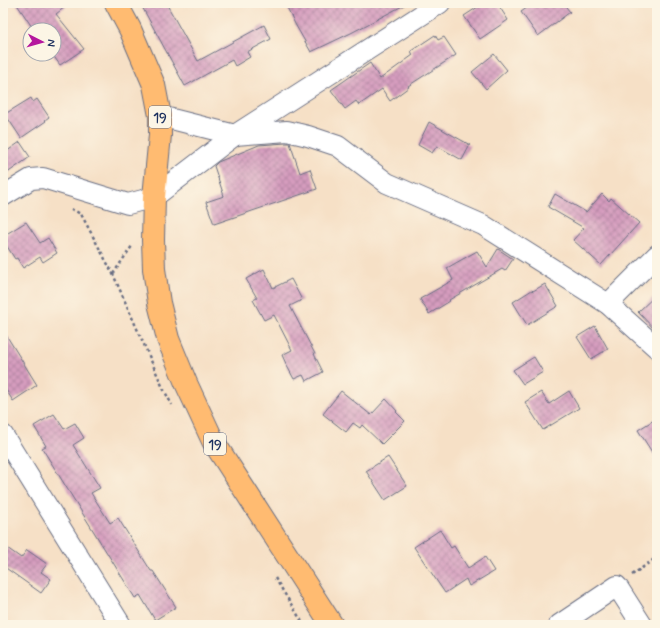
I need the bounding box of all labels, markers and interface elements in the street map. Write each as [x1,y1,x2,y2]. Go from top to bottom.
north arrow [22,22,62,62]
text: N [44,39,58,47]
road number: 19 [149,106,171,128]
road number: 19 [204,433,226,455]

